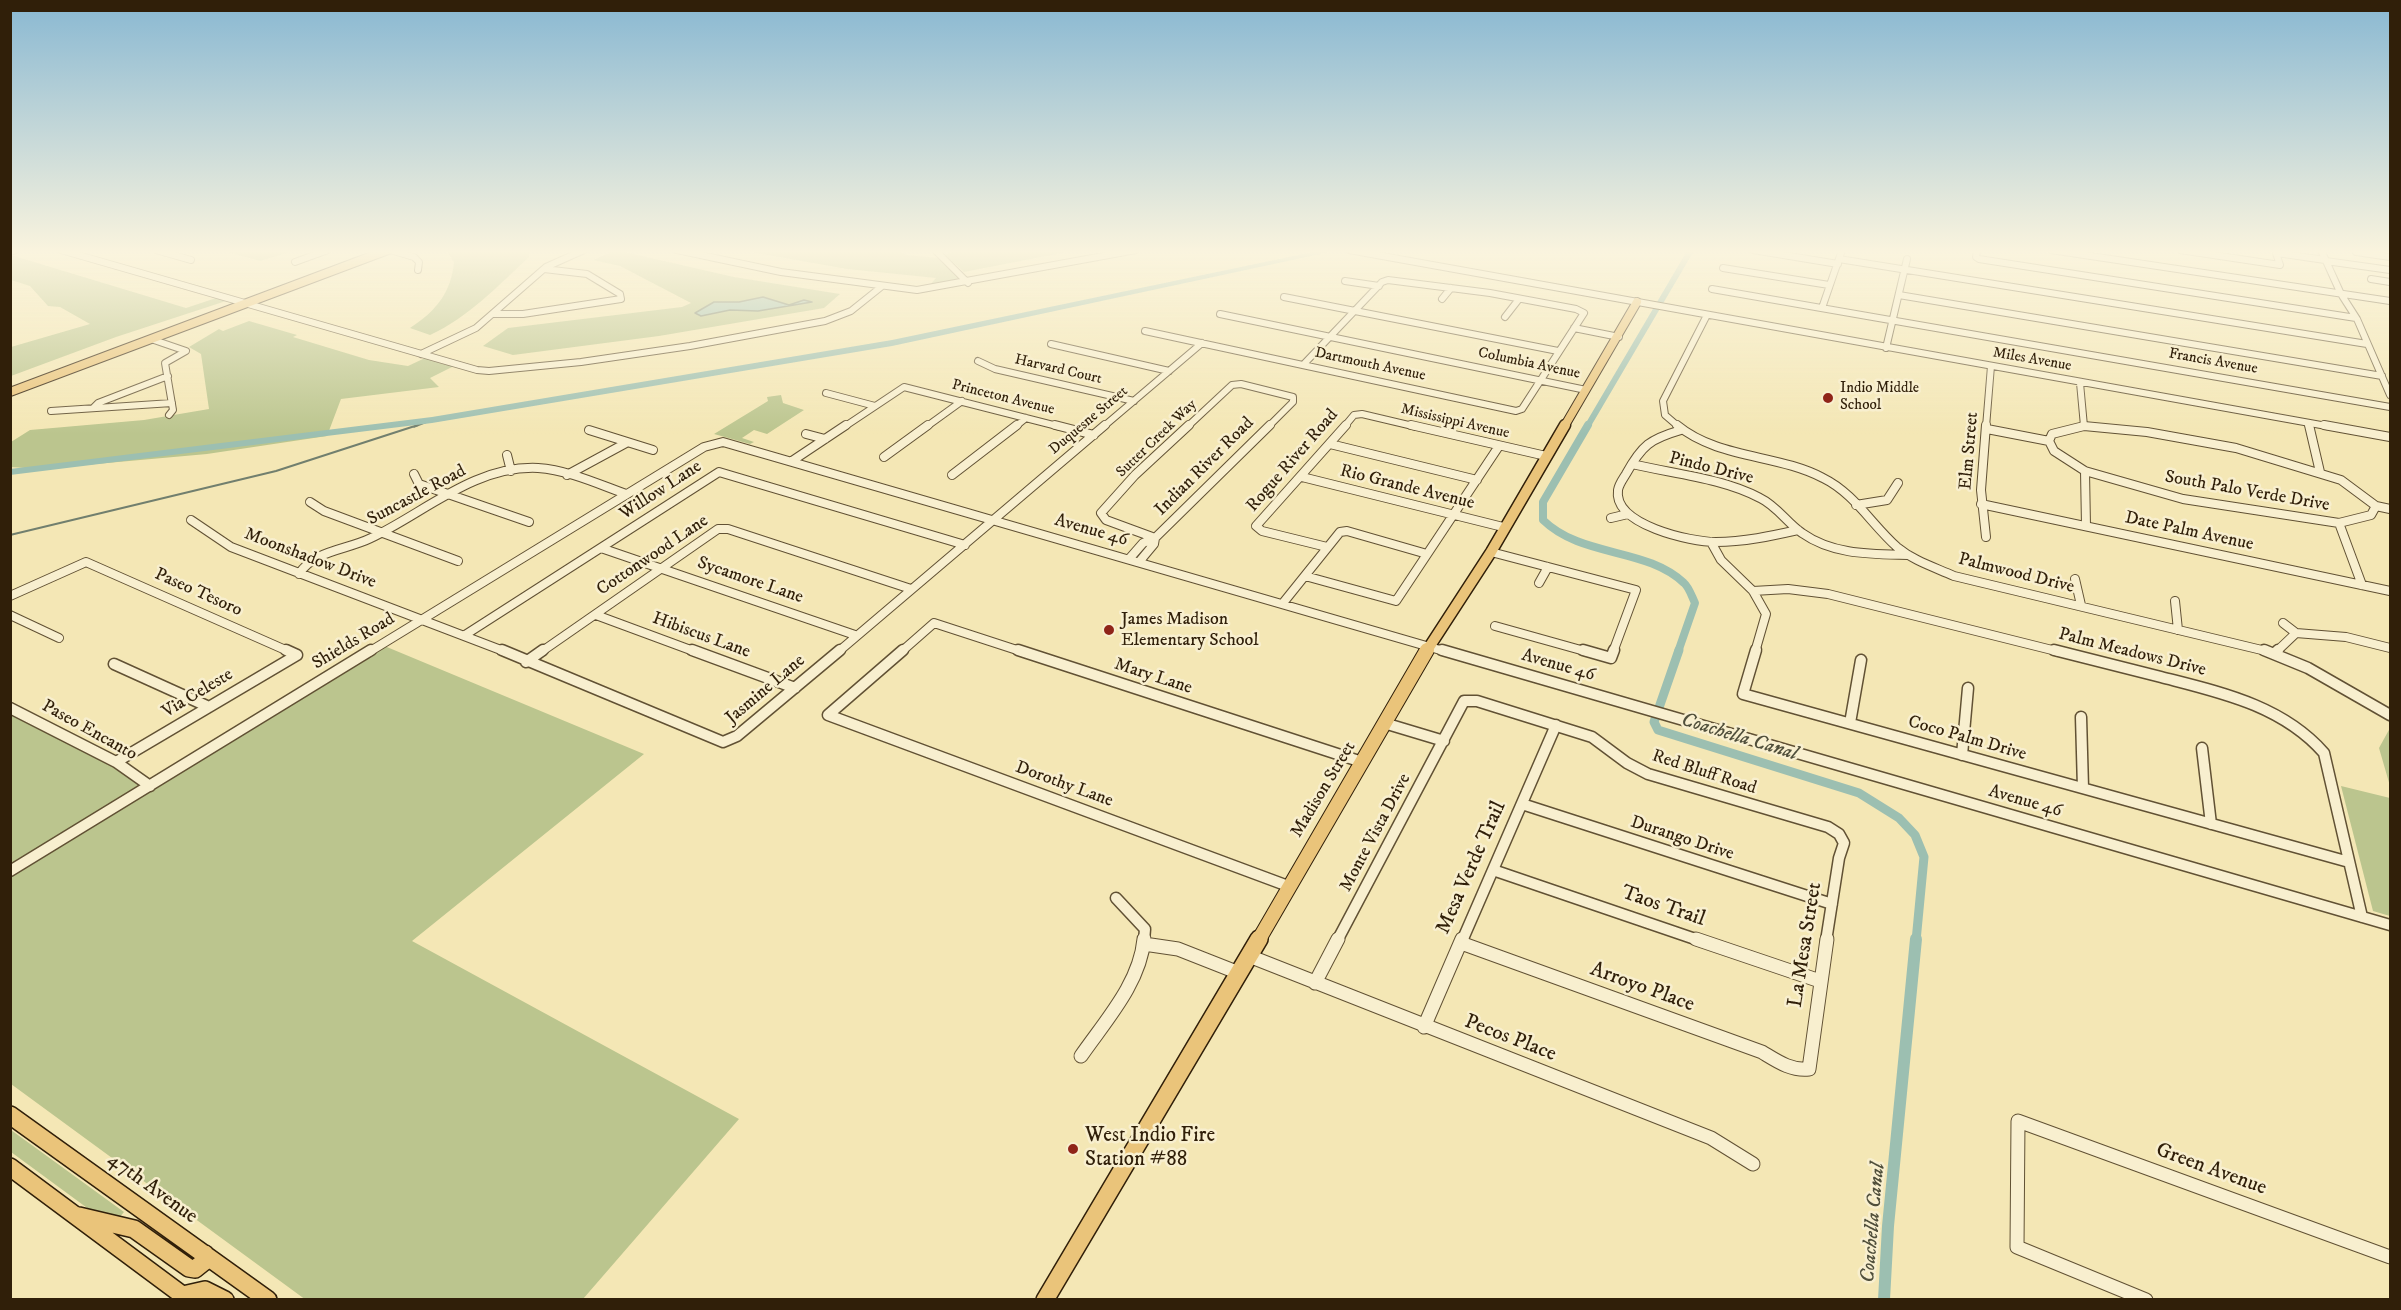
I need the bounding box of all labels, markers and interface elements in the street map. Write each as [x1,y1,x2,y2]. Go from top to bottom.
street label: Dartmouth Avenue [1313,344,1427,386]
street label: Columbia Avenue [1476,344,1582,384]
street label: Miles Avenue [1991,344,2073,376]
street label: Francis Avenue [2167,345,2259,379]
street label: Harvard Court [1013,351,1103,389]
street label: Princeton Avenue [950,377,1056,419]
place label: Indio Middle School [1840,380,1919,415]
street label: Duquesne Street [1046,383,1132,459]
marker: Indio Middle School [1821,391,1835,405]
street label: Sutter Creek Way [1113,396,1201,482]
street label: Mississippi Avenue [1399,401,1511,443]
street label: Rogue River Road [1242,405,1344,517]
street label: Elm Street [1956,411,1984,491]
street label: Indian River Road [1151,413,1259,521]
street label: Pindo Drive [1667,448,1755,490]
street label: Willow Lane [616,457,706,525]
street label: Suncastle Road [364,461,470,531]
street label: Rio Grande Avenue [1338,461,1476,515]
street label: South Palo Verde Drive [2163,467,2331,517]
street label: Date Palm Avenue [2123,508,2255,556]
street label: Avenue 46 [1052,510,1130,552]
street label: Cottonwood Lane [593,511,713,601]
street label: Moonshadow Drive [241,524,379,594]
street label: Palmwood Drive [1956,549,2076,599]
street label: Sycamore Lane [694,553,806,609]
street label: Paseo Tesoro [151,564,245,622]
street label: Hibiscus Lane [649,608,753,664]
street label: Shields Road [309,609,399,675]
place label: James Madison Elementary School [1121,609,1259,652]
marker: James Madison Elementary School [1102,623,1116,637]
street label: Palm Meadows Drive [2056,624,2208,682]
street label: Avenue 46 [1519,645,1597,687]
street label: Jasmine Lane [722,651,810,729]
street label: Mary Lane [1111,654,1195,700]
street label: Via Celeste [159,664,237,724]
street label: Paseo Encanto [38,696,140,766]
water label: Coachella Canal [1678,709,1800,767]
street label: Coco Palm Drive [1905,712,2029,766]
street label: Madison Street [1287,738,1361,842]
street label: Red Bluff Road [1649,746,1759,800]
street label: Dorothy Lane [1012,757,1116,813]
street label: Monte Vista Drive [1336,770,1416,896]
street label: Avenue 46 [1986,781,2064,823]
street label: Mesa Verde Trail [1432,798,1512,938]
street label: Durango Drive [1628,812,1736,866]
street label: Taos Trail [1618,881,1708,933]
street label: La Mesa Street [1784,881,1828,1009]
street label: Arroyo Place [1587,958,1697,1018]
street label: Pecos Place [1460,1010,1560,1068]
place label: West Indio Fire Station #88 [1085,1124,1215,1174]
street label: Green Avenue [2152,1138,2270,1202]
marker: West Indio Fire Station #88 [1066,1142,1080,1156]
street label: 47th Avenue [102,1148,202,1230]
water label: Coachella Canal [1857,1162,1891,1284]

